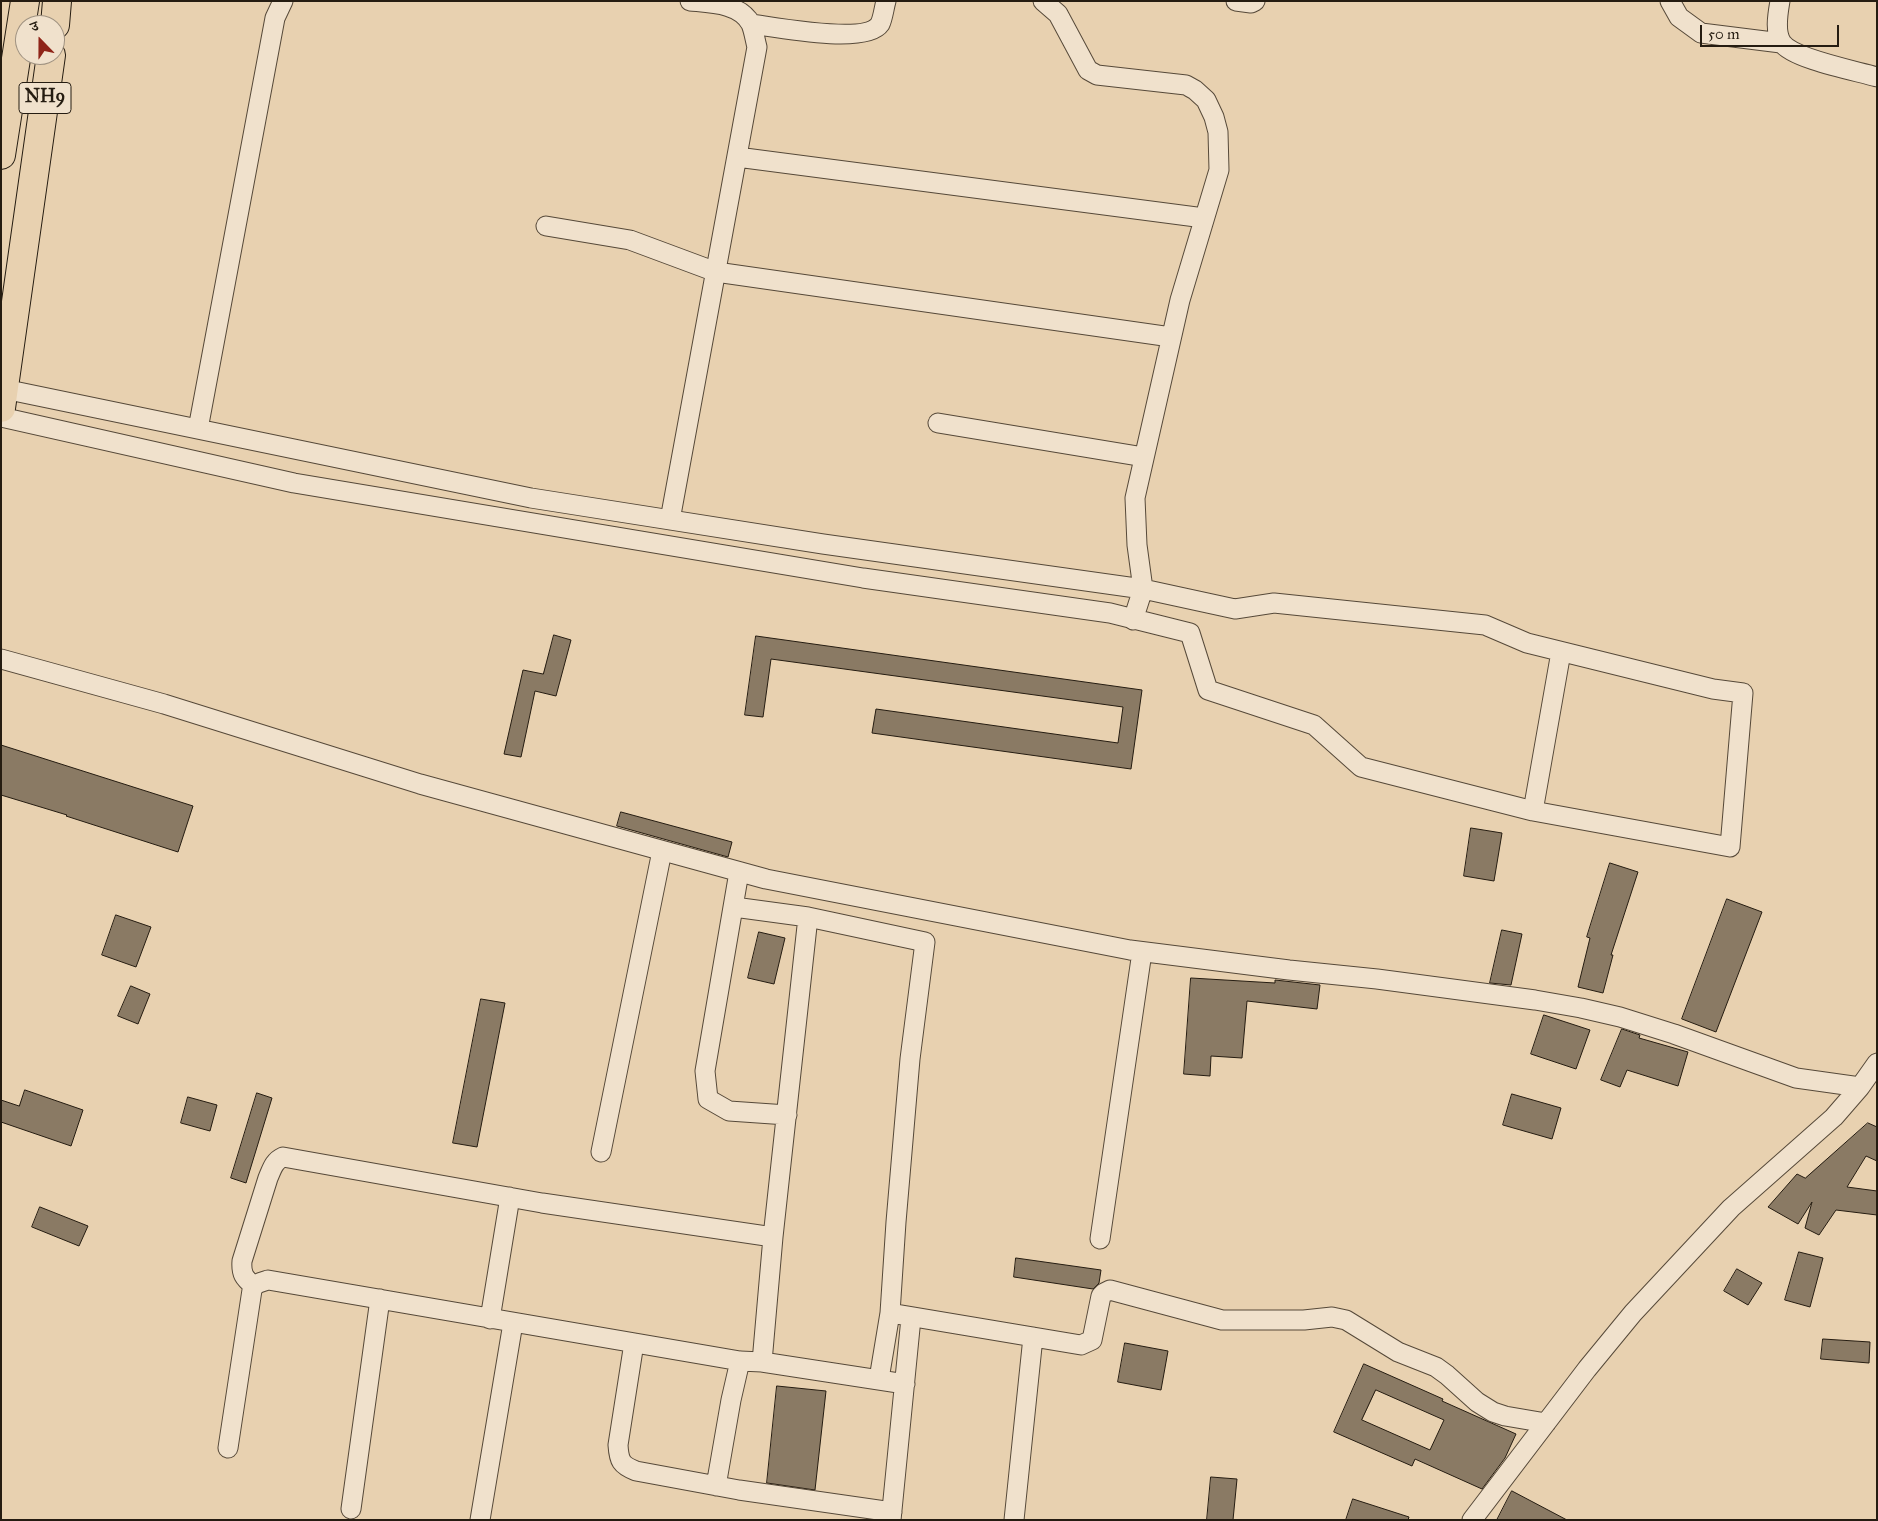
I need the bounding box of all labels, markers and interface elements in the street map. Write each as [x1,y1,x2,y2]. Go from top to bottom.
north arrow [15,15,65,65]
scale bar [1703,15,1842,47]
text: उ [28,17,41,36]
text: 50 m [1708,25,1740,43]
road number: NH9 [19,82,71,114]

